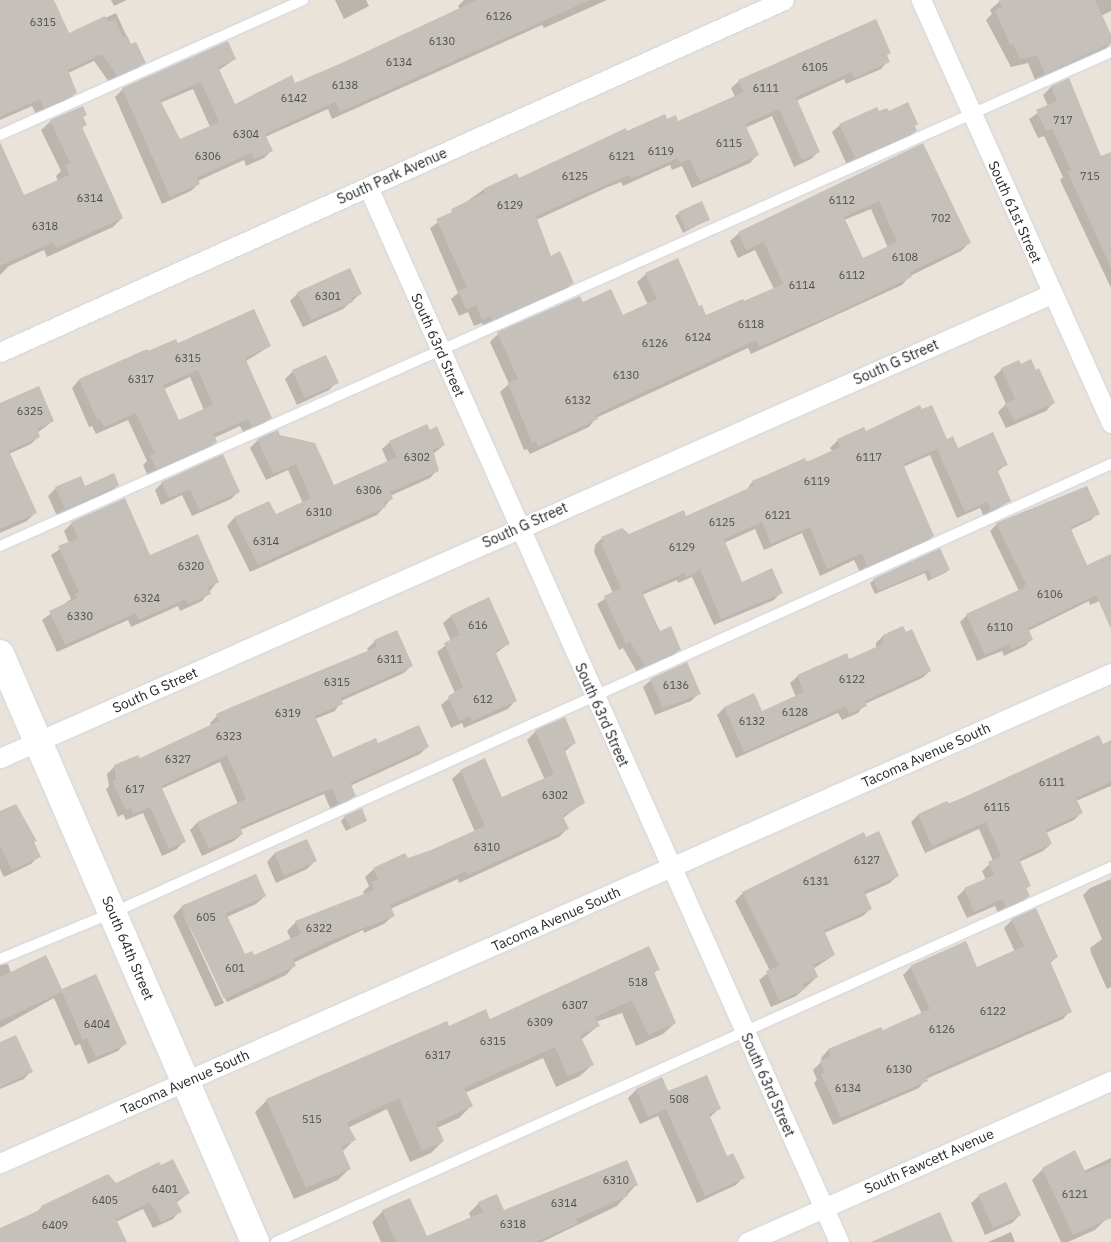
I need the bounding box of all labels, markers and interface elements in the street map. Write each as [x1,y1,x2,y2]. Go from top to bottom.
house number: 6126 [486,9,512,23]
house number: 6315 [30,15,56,29]
house number: 6130 [429,34,455,48]
house number: 6134 [386,55,412,69]
house number: 6105 [802,60,828,74]
house number: 6138 [332,78,358,92]
house number: 6111 [753,81,779,95]
house number: 6142 [281,91,307,105]
house number: 717 [1053,113,1073,127]
house number: 6304 [233,127,259,141]
house number: 6115 [716,136,742,150]
street label: South Park Avenue [334,144,450,208]
house number: 6119 [648,144,674,158]
house number: 6306 [195,149,221,163]
house number: 6121 [609,149,635,163]
street label: South 61st Street [985,158,1045,266]
house number: 6125 [562,169,588,183]
house number: 715 [1080,169,1100,183]
house number: 6314 [77,191,103,205]
house number: 6112 [829,193,855,207]
house number: 6129 [497,198,523,212]
house number: 702 [931,211,951,225]
house number: 6318 [32,219,58,233]
house number: 6108 [892,250,918,264]
house number: 6112 [839,268,865,282]
house number: 6114 [789,278,815,292]
house number: 6301 [315,289,341,303]
street label: South 63rd Street [408,291,468,399]
house number: 6118 [738,317,764,331]
house number: 6124 [685,330,711,344]
house number: 6126 [642,336,668,350]
street label: South G Street [851,336,941,388]
house number: 6315 [175,351,201,365]
house number: 6130 [613,368,639,382]
house number: 6317 [128,372,154,386]
house number: 6132 [565,393,591,407]
house number: 6325 [17,404,43,418]
house number: 6302 [404,450,430,464]
house number: 6117 [856,450,882,464]
house number: 6119 [804,474,830,488]
house number: 6306 [356,483,382,497]
street label: South G Street [480,499,570,551]
house number: 6310 [306,505,332,519]
house number: 6121 [765,508,791,522]
house number: 6125 [709,515,735,529]
house number: 6314 [253,534,279,548]
house number: 6129 [669,540,695,554]
house number: 6320 [178,559,204,573]
house number: 6106 [1037,587,1063,601]
house number: 6324 [134,591,160,605]
house number: 6330 [67,609,93,623]
house number: 616 [468,618,488,632]
house number: 6110 [987,620,1013,634]
house number: 6311 [377,652,403,666]
street label: South 63rd Street [572,661,632,769]
street label: South G Street [110,664,200,716]
house number: 6122 [839,672,865,686]
house number: 6315 [324,675,350,689]
house number: 6136 [663,678,689,692]
house number: 612 [473,692,493,706]
house number: 6128 [782,705,808,719]
house number: 6319 [275,706,301,720]
house number: 6132 [739,714,765,728]
street label: Tacoma Avenue South [859,719,993,791]
house number: 6323 [216,729,242,743]
house number: 6327 [165,752,191,766]
house number: 6111 [1039,775,1065,789]
house number: 617 [125,782,145,796]
house number: 6302 [542,788,568,802]
house number: 6115 [984,800,1010,814]
house number: 6310 [474,840,500,854]
house number: 6127 [854,853,880,867]
house number: 6131 [803,874,829,888]
street label: Tacoma Avenue South [489,883,623,955]
street label: South 64th Street [98,893,158,1003]
house number: 605 [196,910,216,924]
house number: 6322 [306,921,332,935]
house number: 601 [225,961,245,975]
house number: 518 [628,975,648,989]
house number: 6307 [562,998,588,1012]
house number: 6122 [980,1004,1006,1018]
house number: 6309 [527,1015,553,1029]
house number: 6404 [84,1017,110,1031]
house number: 6126 [929,1022,955,1036]
street label: South 63rd Street [738,1031,798,1139]
house number: 6315 [480,1034,506,1048]
street label: Tacoma Avenue South [118,1046,252,1118]
house number: 6317 [425,1048,451,1062]
house number: 6130 [886,1062,912,1076]
house number: 6134 [835,1081,861,1095]
house number: 508 [669,1092,689,1106]
house number: 515 [302,1112,322,1126]
street label: South Fawcett Avenue [862,1125,996,1197]
house number: 6310 [603,1173,629,1187]
house number: 6401 [152,1182,178,1196]
house number: 6121 [1062,1187,1088,1201]
house number: 6405 [92,1193,118,1207]
house number: 6314 [551,1196,577,1210]
house number: 6318 [500,1217,526,1231]
house number: 6409 [42,1218,68,1232]

